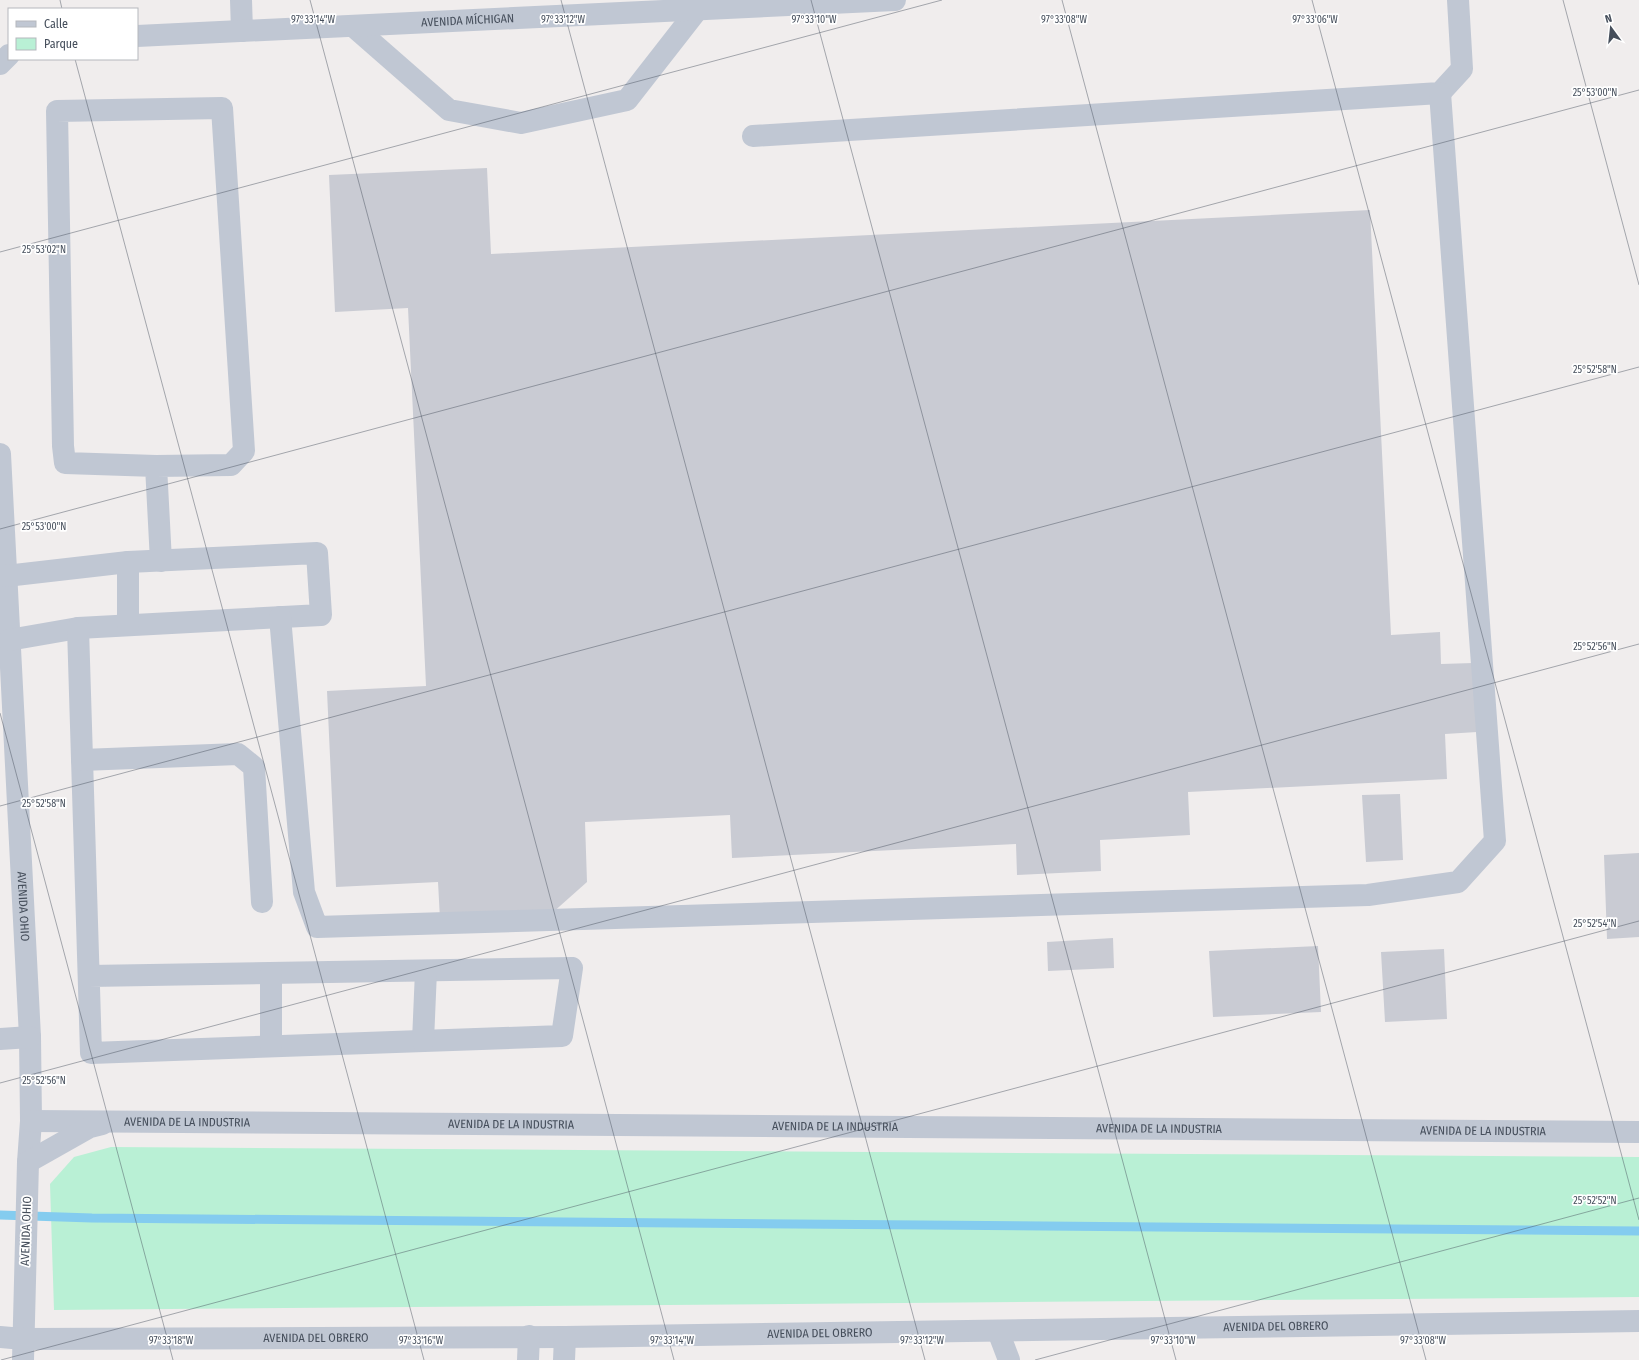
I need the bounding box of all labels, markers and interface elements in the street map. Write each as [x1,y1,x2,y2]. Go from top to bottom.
legend [8,8,138,60]
north arrow [1591,8,1631,48]
street label: AVENIDA MÍCHIGAN [421,11,514,29]
text: N [1604,12,1613,26]
text: 97°33'14"W [291,14,336,26]
text: 97°33'12"W [541,14,586,26]
text: 97°33'10"W [792,14,837,26]
text: 97°33'08"W [1041,14,1087,26]
text: 97°33'06"W [1292,14,1338,26]
text: Calle [44,17,68,31]
text: Parque [44,37,78,51]
text: 25°53'00"N [1573,87,1617,99]
text: 25°53'02"N [22,244,66,256]
text: 25°52'58"N [1573,364,1617,376]
text: 25°53'00"N [22,521,66,533]
text: 25°52'56"N [1573,641,1617,653]
text: 25°52'58"N [22,798,66,810]
street label: AVENIDA OHIO [14,871,32,942]
text: 25°52'54"N [1573,918,1617,930]
text: 25°52'56"N [22,1075,66,1087]
street label: AVENIDA DE LA INDUSTRIA [124,1115,251,1130]
street label: AVENIDA DE LA INDUSTRIA [448,1117,575,1132]
street label: AVENIDA DE LA INDUSTRIA [772,1119,899,1134]
street label: AVENIDA DE LA INDUSTRIA [1096,1121,1223,1136]
street label: AVENIDA DE LA INDUSTRIA [1420,1124,1547,1138]
text: 25°52'52"N [1573,1195,1617,1207]
street label: AVENIDA OHIO [18,1196,34,1266]
street label: AVENIDA DEL OBRERO [1223,1319,1329,1334]
street label: AVENIDA DEL OBRERO [767,1325,873,1341]
street label: AVENIDA DEL OBRERO [263,1331,369,1345]
text: 97°33'18"W [149,1335,194,1347]
text: 97°33'16"W [399,1335,444,1347]
text: 97°33'14"W [650,1335,695,1347]
text: 97°33'12"W [900,1335,945,1347]
text: 97°33'10"W [1151,1335,1196,1347]
text: 97°33'08"W [1400,1335,1446,1347]

